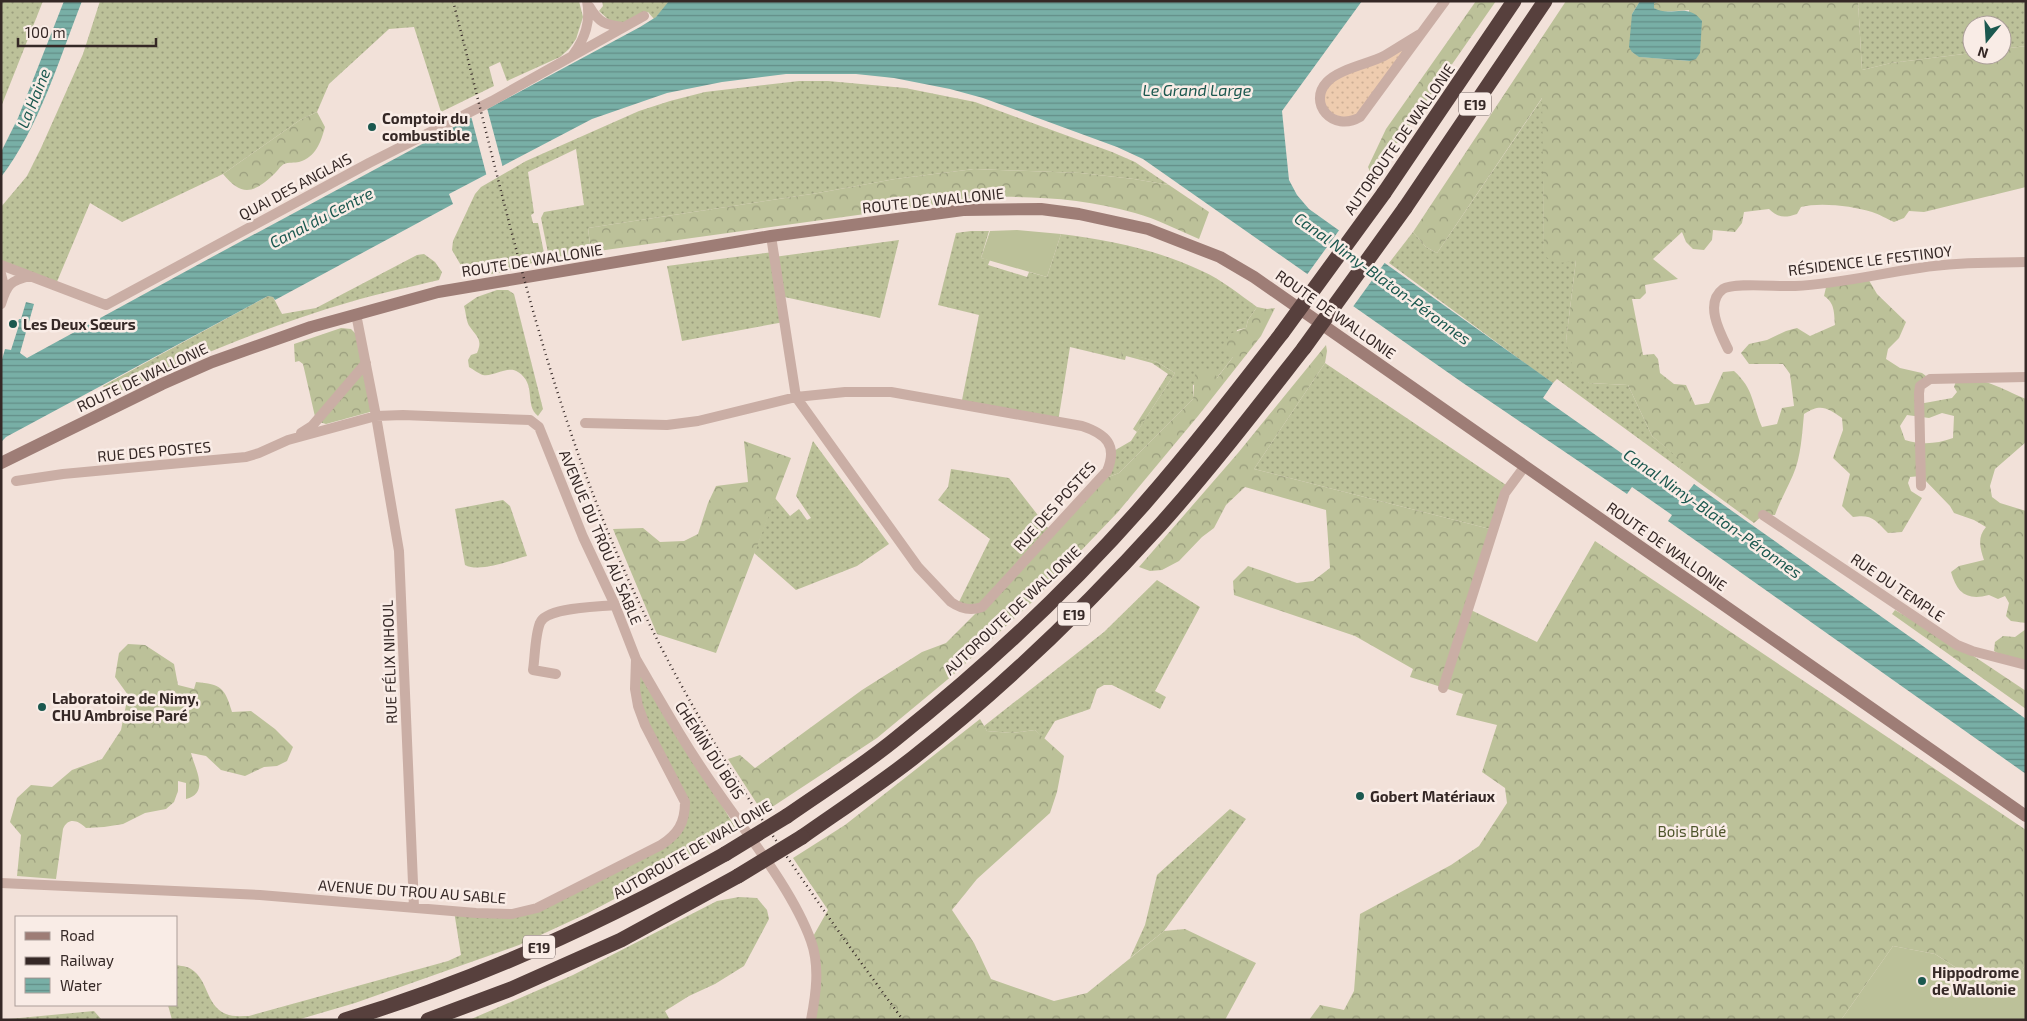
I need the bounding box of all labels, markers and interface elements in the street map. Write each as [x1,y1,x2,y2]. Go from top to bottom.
scale bar [18,15,155,47]
north arrow [1962,15,2012,65]
text: 100 m [25,23,66,41]
text: N [1975,43,1990,62]
street label: AUTOROUTE DE WALLONIE [1340,60,1458,218]
water label: La Haine [12,65,54,131]
water label: Le Grand Large [1143,80,1252,99]
road number: E19 [1459,92,1491,116]
place label: Comptoir du combustible [382,109,470,144]
marker: Comptoir du combustible [366,121,378,133]
street label: QUAI DES ANGLAIS [236,149,355,224]
water label: Canal du Centre [266,183,376,251]
street label: ROUTE DE WALLONIE [861,184,1005,216]
water label: Canal Nimy-Blaton-Péronnes [1291,208,1475,349]
street label: ROUTE DE WALLONIE [460,240,604,280]
street label: RÉSIDENCE LE FESTINOY [1787,241,1954,279]
street label: ROUTE DE WALLONIE [1272,266,1400,362]
place label: Les Deux Sœurs [23,315,136,333]
marker: Les Deux Sœurs [7,318,19,330]
street label: ROUTE DE WALLONIE [74,339,210,415]
street label: RUE DES POSTES [96,437,212,465]
water label: Canal Nimy-Blaton-Péronnes [1620,444,1806,583]
street label: AVENUE DU TROU AU SABLE [556,447,646,627]
street label: RUE DES POSTES [1009,458,1099,554]
street label: ROUTE DE WALLONIE [1603,498,1731,594]
street label: AUTOROUTE DE WALLONIE [940,542,1084,678]
street label: RUE DU TEMPLE [1848,549,1948,625]
street label: RUE FÉLIX NIHOUL [378,600,400,724]
road number: E19 [1058,602,1090,626]
place label: Laboratoire de Nimy, CHU Ambroise Paré [52,689,199,724]
street label: CHEMIN DU BOIS [672,698,748,802]
marker: Laboratoire de Nimy, CHU Ambroise Paré [36,701,48,713]
place label: Gobert Matériaux [1370,787,1496,805]
marker: Gobert Matériaux [1354,790,1366,802]
street label: AUTOROUTE DE WALLONIE [609,796,775,902]
park label: Bois Brûlé [1658,822,1726,840]
street label: AVENUE DU TROU AU SABLE [317,875,507,907]
legend [15,916,178,1006]
text: Road [60,926,95,944]
road number: E19 [523,936,555,959]
text: Railway [60,951,114,969]
place label: Hippodrome de Wallonie [1932,963,2019,998]
marker: Hippodrome de Wallonie [1916,975,1928,987]
text: Water [60,976,102,994]

